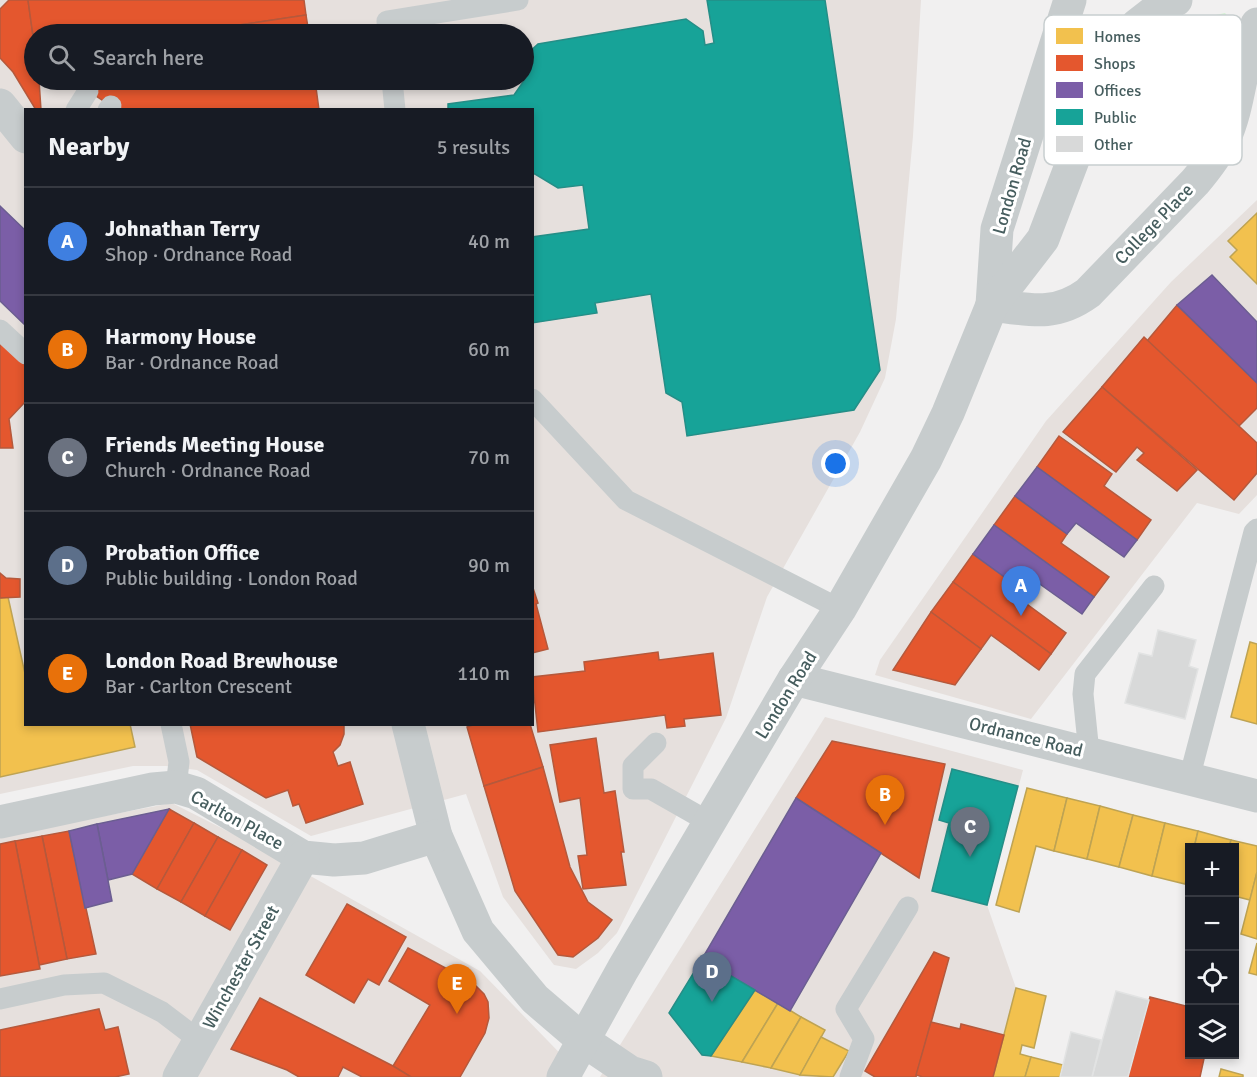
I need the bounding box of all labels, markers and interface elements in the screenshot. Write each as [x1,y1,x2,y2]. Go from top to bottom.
legend [1044,15,1242,165]
search box [24,24,534,90]
text: Homes [1094,27,1141,47]
icon: search [45,41,78,74]
text: Search here [93,44,204,71]
text: Shops [1094,54,1135,74]
text: Offices [1094,81,1141,101]
text: Public [1094,108,1137,128]
text: Nearby [48,131,129,163]
text: 5 results [437,135,510,160]
street label: London Road [988,135,1036,237]
text: Other [1094,135,1133,155]
street label: College Place [1110,179,1198,269]
text: Johnathan Terry [105,215,260,242]
text: A [61,229,74,254]
text: 40 m [468,229,510,254]
text: Shop · Ordnance Road [105,242,292,267]
text: Harmony House [105,323,256,350]
text: B [61,337,74,362]
text: 60 m [468,337,510,362]
text: Bar · Ordnance Road [105,350,279,375]
text: Friends Meeting House [105,431,324,458]
text: C [61,445,74,470]
text: 70 m [468,445,510,470]
your location [821,449,850,478]
text: Church · Ordnance Road [105,458,311,483]
text: Probation Office [105,539,260,566]
text: D [61,553,74,578]
text: 90 m [468,553,510,578]
text: Public building · London Road [105,566,358,591]
pin: A [1002,566,1040,616]
text: London Road Brewhouse [105,647,338,674]
street label: London Road [750,647,822,743]
text: E [62,661,73,686]
text: 110 m [457,661,510,686]
text: Bar · Carlton Crescent [105,674,292,699]
street label: Ordnance Road [967,712,1085,762]
pin: B [866,776,904,825]
street label: Carlton Place [187,785,287,855]
pin: C [950,808,990,857]
map controls [1185,843,1239,1059]
button: + [1185,843,1239,897]
button: − [1185,897,1239,951]
street label: Winchester Street [198,901,284,1033]
button: locate [1185,951,1239,1005]
pin: D [692,952,732,1002]
pin: E [438,964,476,1014]
button: layers [1185,1005,1239,1059]

